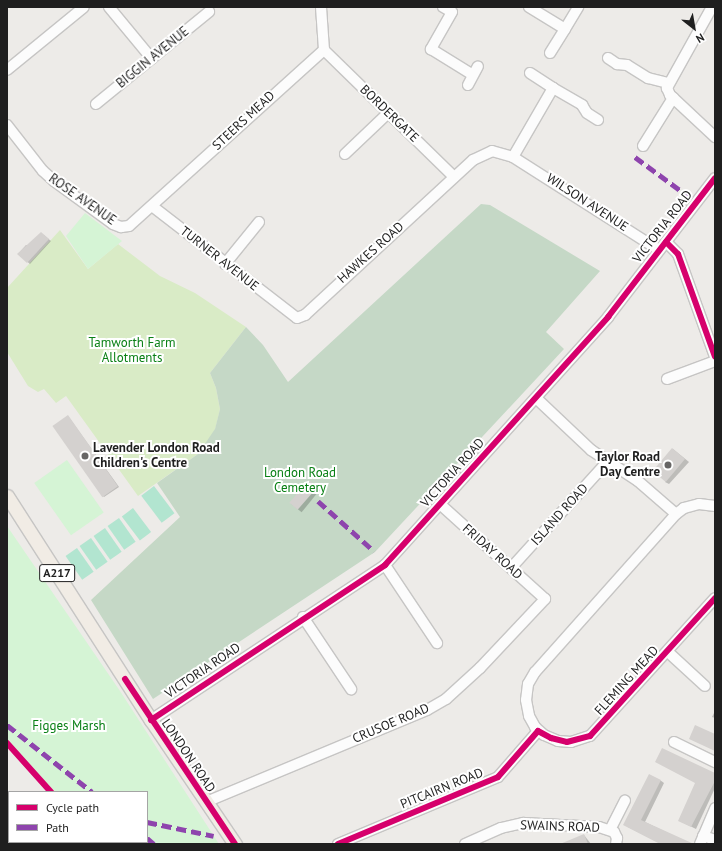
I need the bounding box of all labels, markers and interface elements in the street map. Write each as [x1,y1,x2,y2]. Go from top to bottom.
north arrow [674,8,714,48]
street label: BIGGIN AVENUE [114,24,192,92]
text: N [693,30,707,46]
street label: BORDERGATE [356,82,422,146]
street label: STEERS MEAD [210,88,278,154]
street label: ROSE AVENUE [45,171,119,229]
street label: WILSON AVENUE [543,171,631,235]
street label: VICTORIA ROAD [630,187,696,267]
street label: HAWKES ROAD [335,219,407,287]
street label: TURNER AVENUE [176,223,262,295]
park label: Tamworth Farm Allotments [88,336,176,367]
street label: VICTORIA ROAD [418,435,488,511]
place label: Lavender London Road Children's Centre [93,441,220,472]
place label: Taylor Road Day Centre [595,450,660,481]
marker: Lavender London Road Children's Centre [80,451,90,461]
marker: Taylor Road Day Centre [663,460,673,470]
park label: London Road Cemetery [264,466,336,497]
street label: ISLAND ROAD [528,481,592,549]
street label: FRIDAY ROAD [459,521,525,583]
road number: A217 [39,563,75,583]
street label: VICTORIA ROAD [162,640,244,702]
street label: FLEMING MEAD [592,643,662,719]
street label: CRUSOE ROAD [350,701,432,747]
street label: LONDON ROAD [158,716,218,796]
park label: Figges Marsh [32,718,106,734]
street label: PITCAIRN ROAD [398,765,486,813]
legend [8,791,148,843]
text: Cycle path [46,800,99,815]
street label: SWAINS ROAD [520,818,600,836]
text: Path [46,820,69,835]

